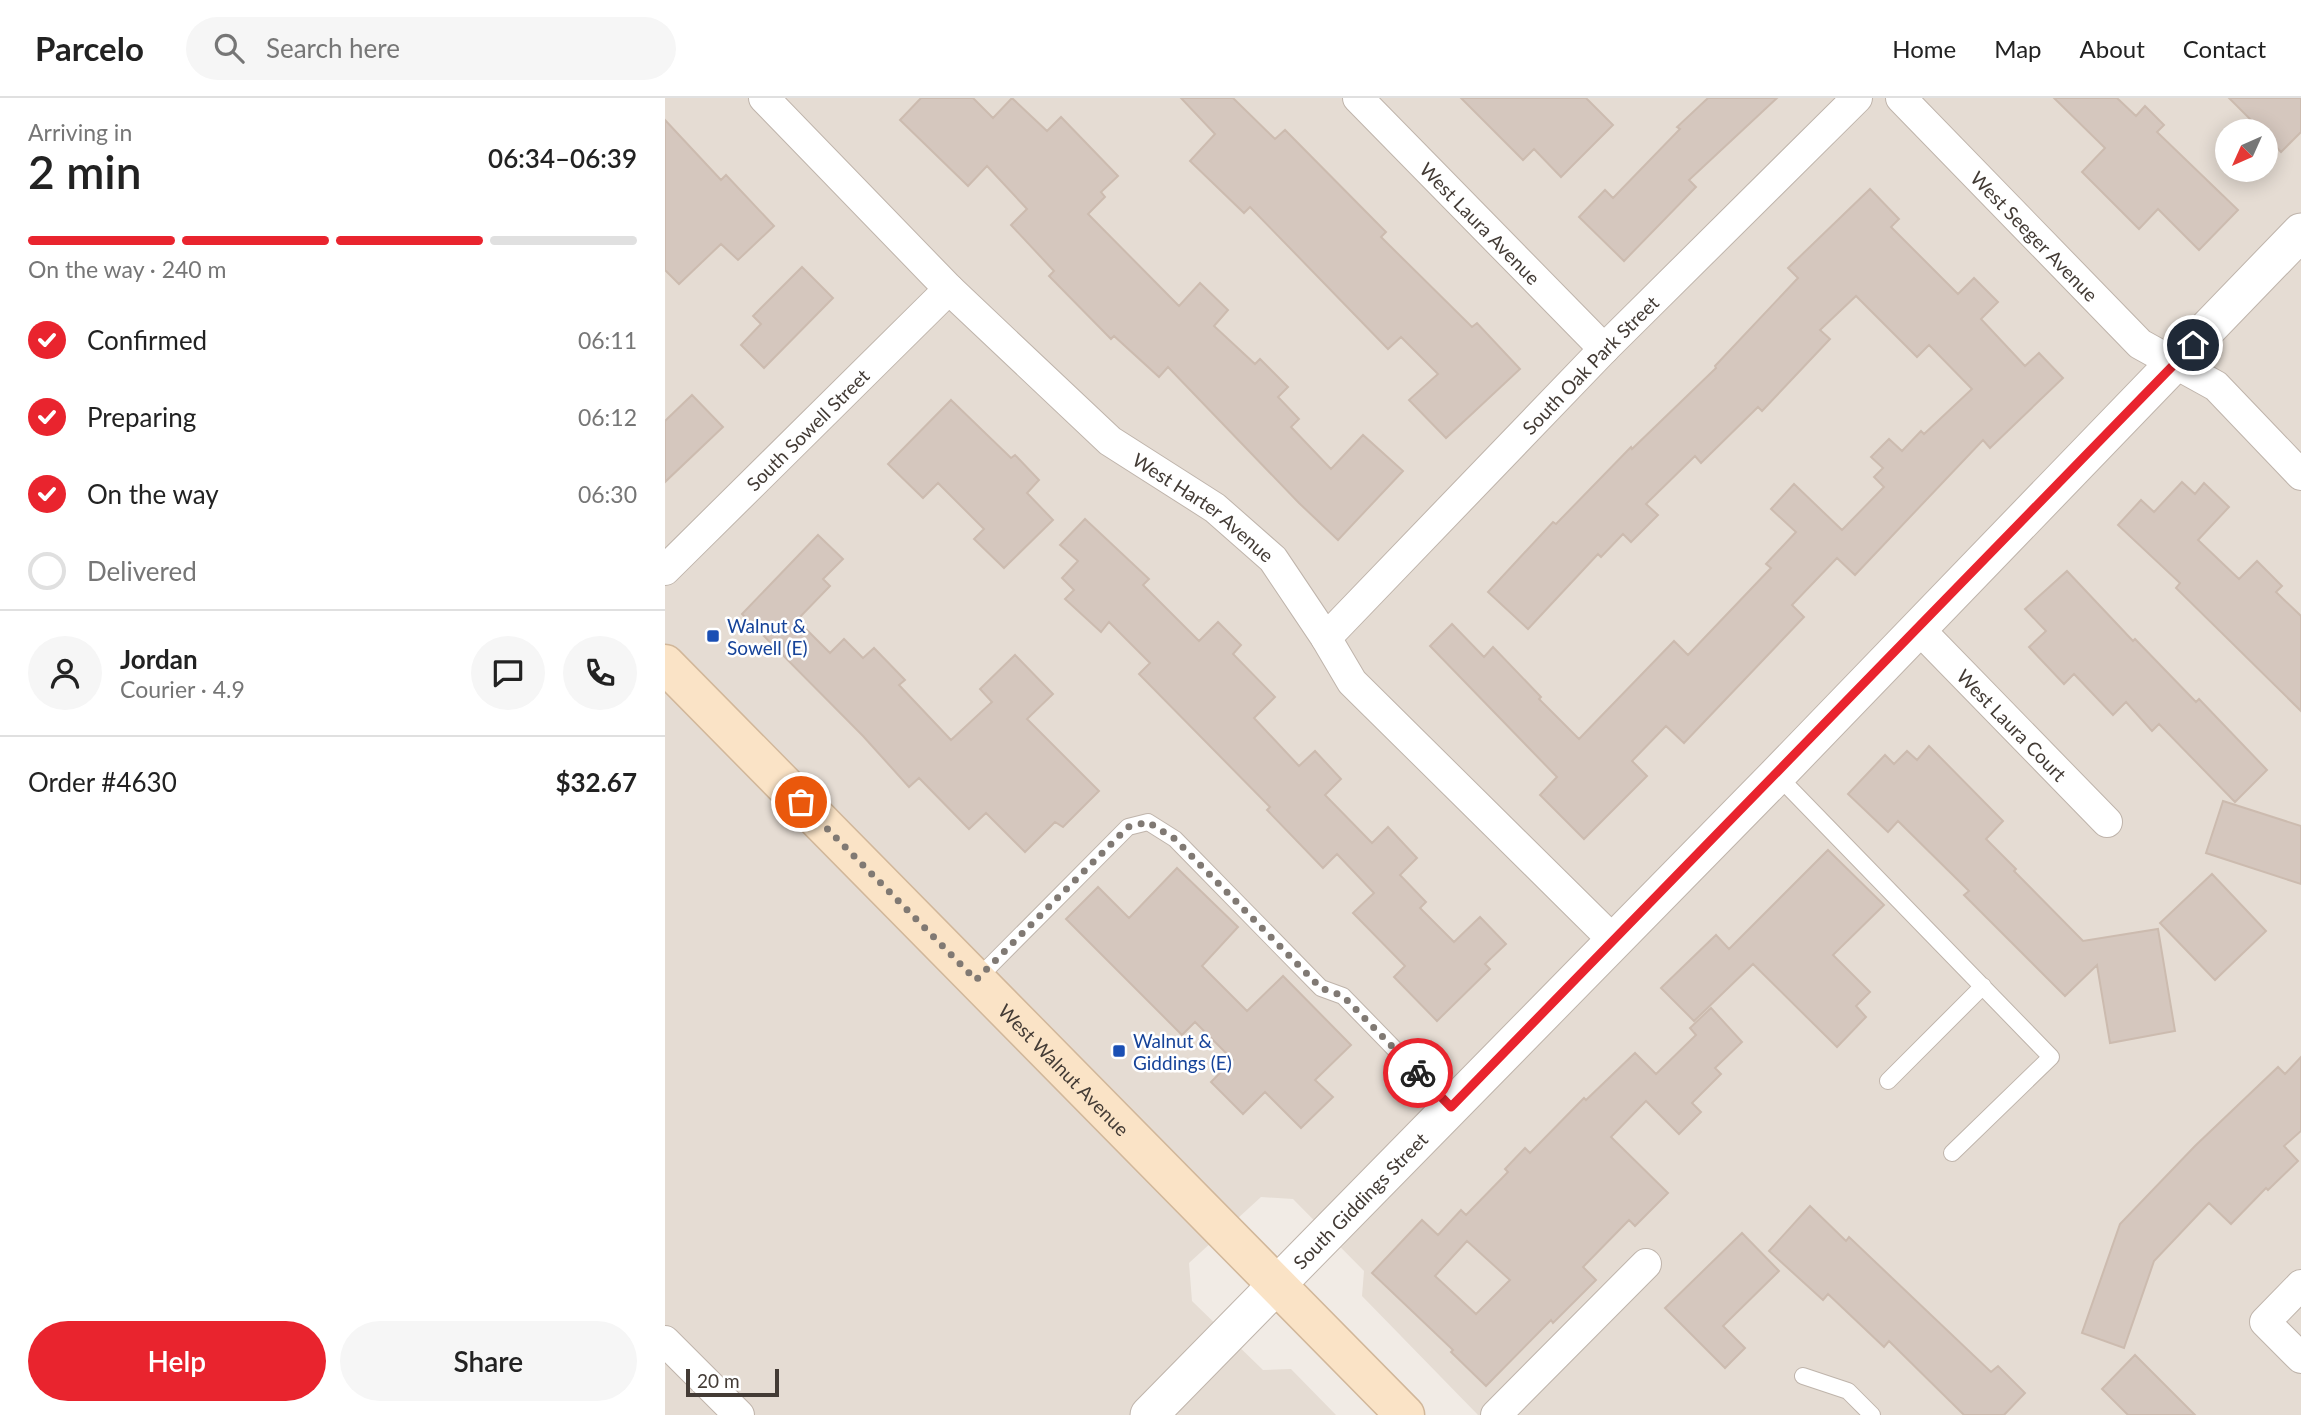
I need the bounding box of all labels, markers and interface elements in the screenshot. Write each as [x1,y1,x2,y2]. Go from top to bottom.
search box [186,17,676,80]
text: Parcelo [35,28,144,68]
icon: search [210,29,248,67]
text: Search here [266,32,400,64]
text: Home [1892,34,1956,63]
text: Map [1994,34,2042,63]
text: About [2080,34,2145,63]
text: Contact [2183,34,2266,63]
text: Arriving in [28,118,132,146]
north arrow [2215,119,2279,182]
map controls [2215,119,2278,182]
text: 06:34–06:39 [488,142,637,174]
text: 2 min [28,144,142,199]
street label: West Laura Avenue [1416,157,1545,289]
street label: West Seeger Avenue [1966,166,2103,306]
text: On the way · 240 m [28,255,227,283]
street label: South Oak Park Street [1517,290,1663,439]
pin [2163,315,2223,375]
icon: check [28,321,66,359]
text: Confirmed [87,324,207,356]
text: 06:11 [578,326,637,354]
icon: home [2174,326,2212,364]
street label: South Sowell Street [741,363,874,495]
icon: check [28,398,66,436]
text: Preparing [87,401,196,433]
text: 06:12 [578,403,637,431]
street label: West Harter Avenue [1129,447,1279,566]
icon: check [28,475,66,513]
text: On the way [87,478,219,510]
text: 06:30 [578,480,637,508]
text: Delivered [87,555,197,587]
place label: Walnut & Sowell (E) [727,614,808,659]
marker: Walnut & Sowell (E) [705,628,721,644]
button: person [28,636,102,710]
button: chat [471,636,545,710]
button: phone [563,636,637,710]
text: Jordan [120,643,198,675]
street label: West Laura Court [1953,664,2072,786]
text: Courier · 4.9 [120,675,245,703]
text: Order #4630 [28,766,177,798]
text: $32.67 [555,766,637,798]
pin [771,772,831,832]
icon: bag [782,783,820,821]
street label: West Walnut Avenue [994,999,1134,1140]
place label: Walnut & Giddings (E) [1133,1029,1232,1074]
courier [1383,1038,1453,1108]
marker: Walnut & Giddings (E) [1111,1043,1127,1059]
icon: bike [1399,1054,1437,1092]
street label: South Giddings Street [1288,1127,1432,1273]
button: Help [28,1321,326,1401]
button: Share [340,1321,637,1401]
scale bar [686,1366,779,1398]
text: 20 m [697,1369,740,1392]

